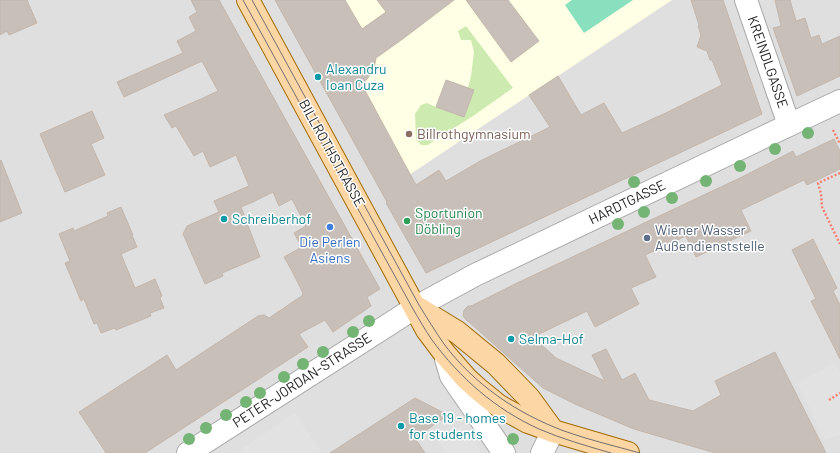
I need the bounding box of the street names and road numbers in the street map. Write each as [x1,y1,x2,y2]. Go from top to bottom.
street label: KREINDLGASSE [745,13,792,110]
street label: BILLROTHSTRASSE [296,96,369,210]
street label: HARDTGASSE [586,176,668,228]
street label: PETER-JORDAN-STRASSE [229,328,374,431]

